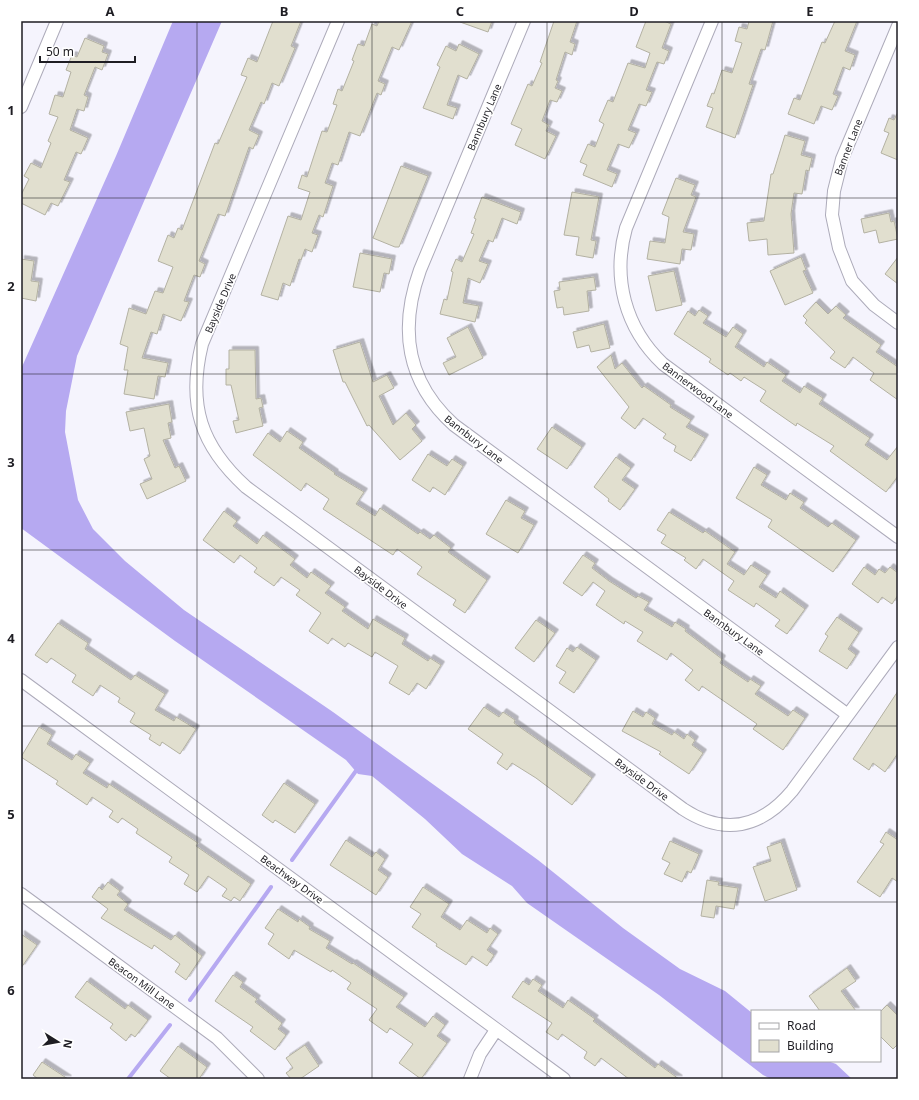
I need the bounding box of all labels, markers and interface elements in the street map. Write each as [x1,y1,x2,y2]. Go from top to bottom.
text: A [106,2,115,20]
text: B [280,2,288,20]
text: C [456,2,464,20]
text: D [629,2,639,20]
text: E [806,2,814,20]
scale bar [40,38,135,64]
text: 50 m [46,43,74,60]
street label: Bannbury Lane [464,81,505,153]
text: 1 [7,101,15,119]
street label: Banner Lane [831,116,865,177]
street label: Bayside Drive [201,271,239,335]
text: 2 [7,277,15,295]
street label: Bannerwood Lane [660,359,737,422]
street label: Bannbury Lane [442,412,507,467]
text: 3 [7,453,15,471]
street label: Bayside Drive [351,562,411,612]
street label: Bannbury Lane [701,605,767,659]
text: 4 [7,629,15,647]
street label: Bayside Drive [612,755,672,804]
text: 5 [7,805,15,823]
street label: Beachway Drive [258,851,327,907]
street label: Beacon Mill Lane [106,954,179,1012]
text: 6 [7,981,15,999]
legend [751,1010,881,1062]
text: Road [787,1017,816,1034]
north arrow [38,1022,78,1062]
text: Building [787,1037,834,1054]
text: N [60,1038,77,1050]

